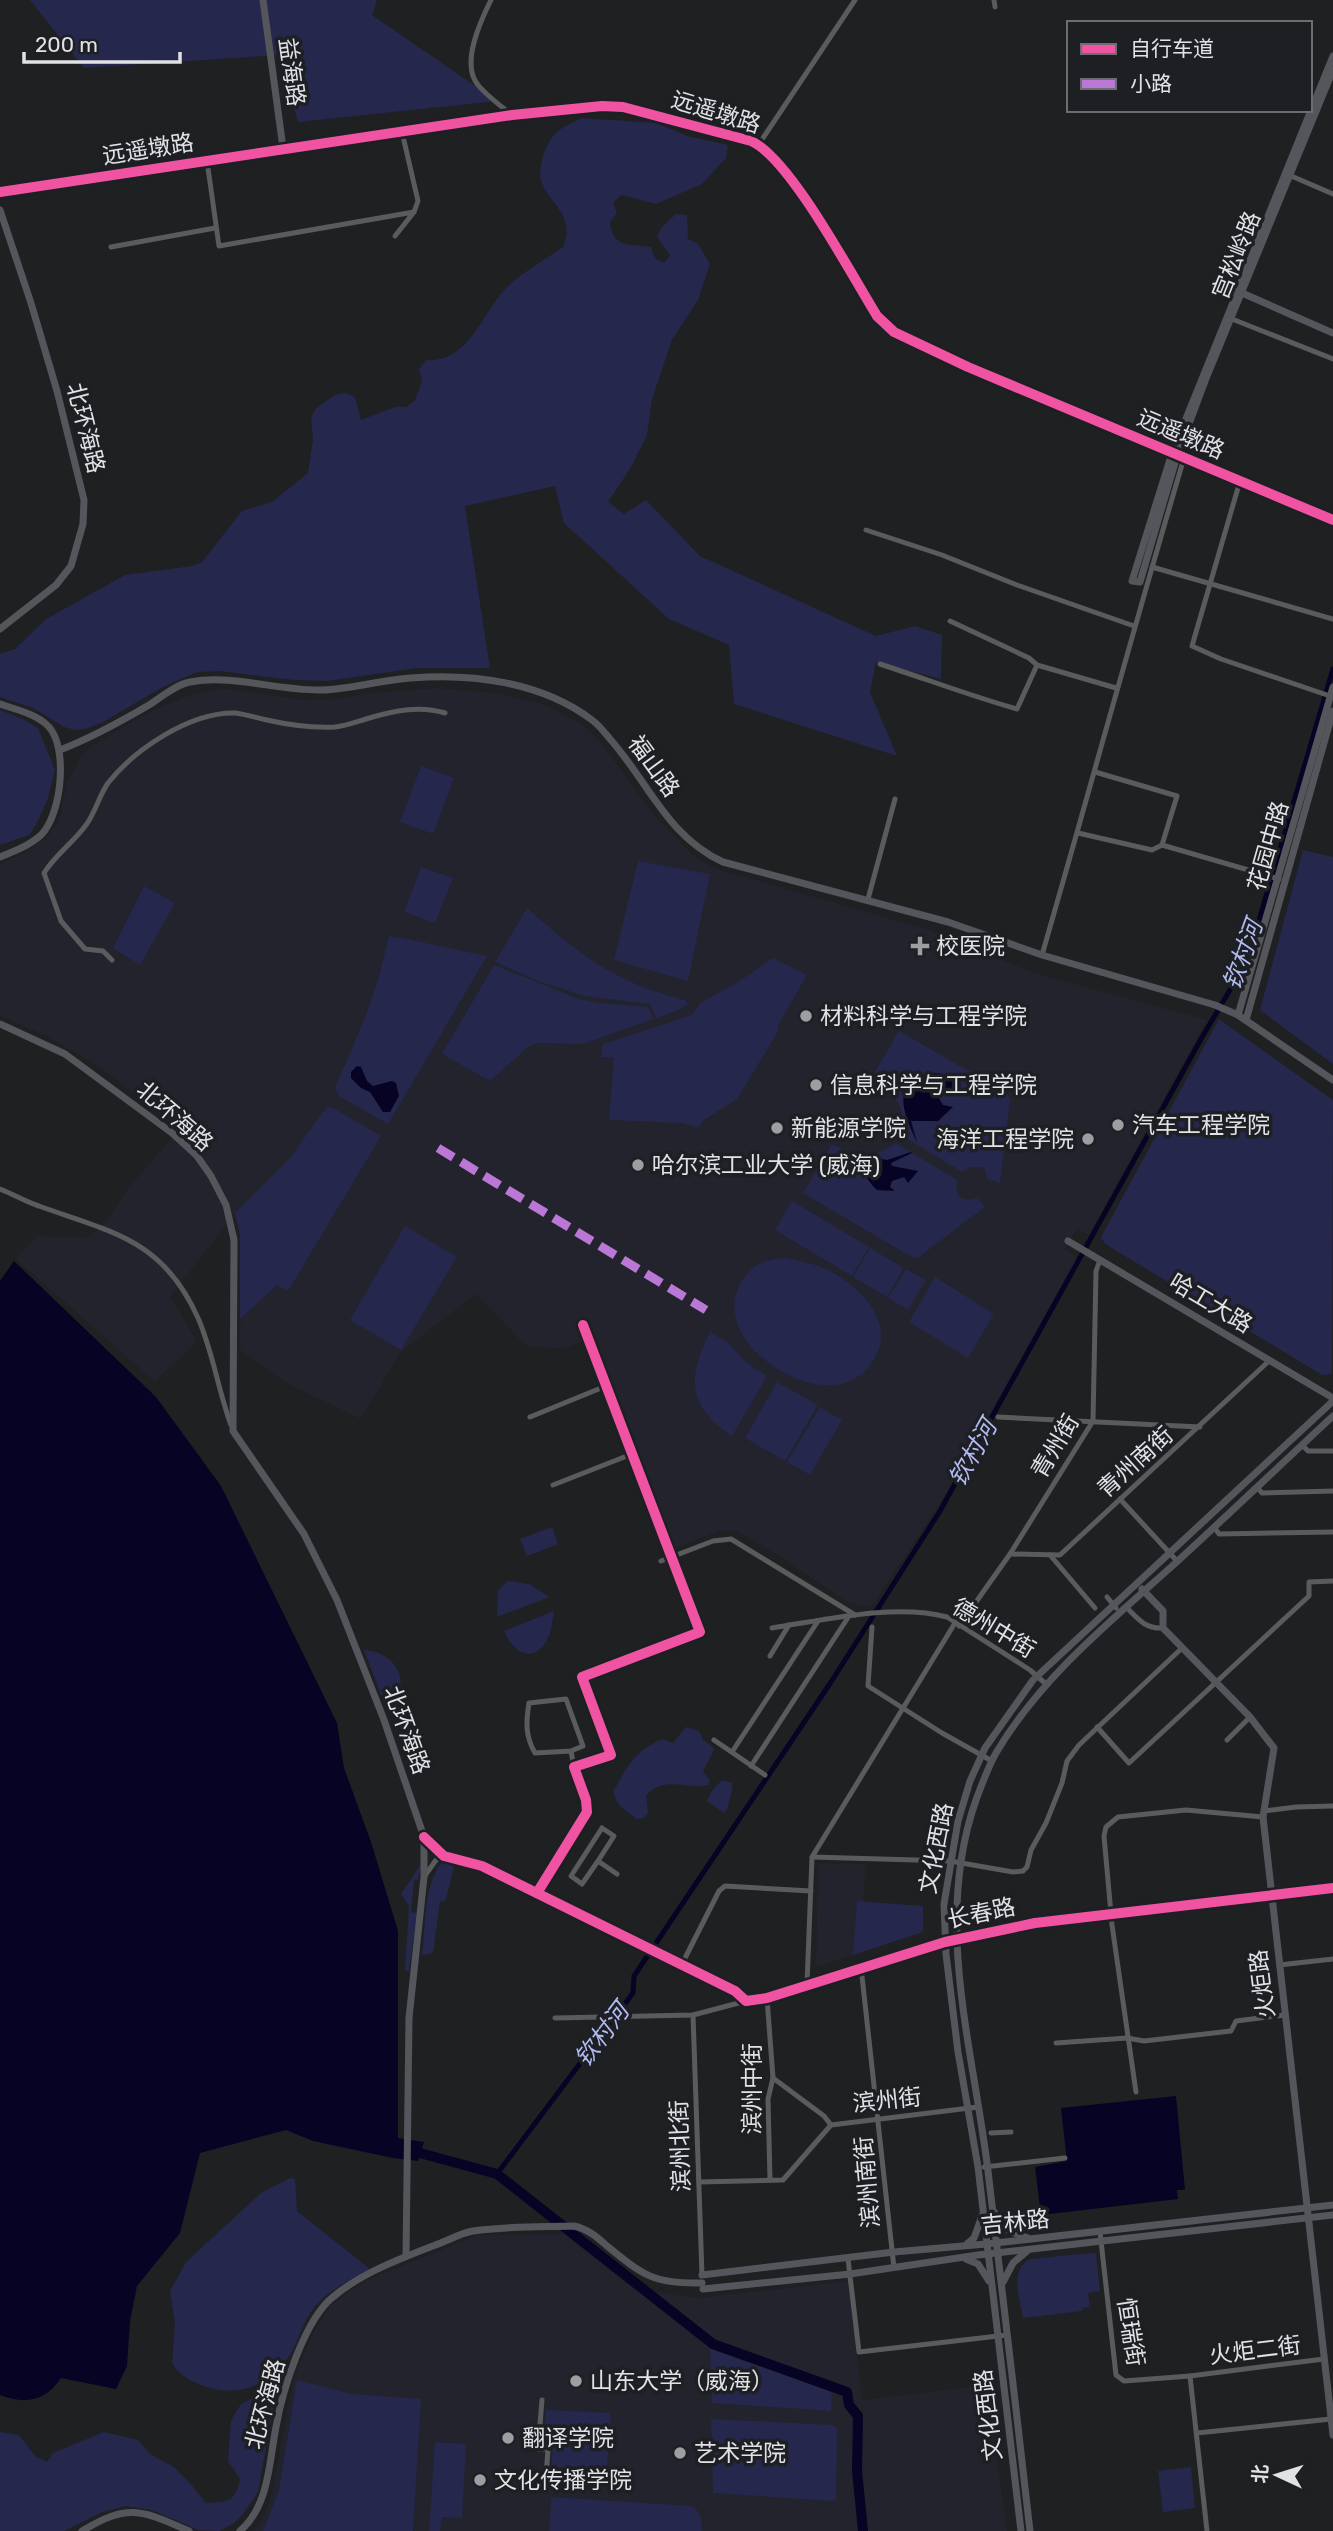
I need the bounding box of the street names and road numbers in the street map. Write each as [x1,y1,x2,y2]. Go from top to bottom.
street label: 益海路 [273,36,311,108]
street label: 远遥墩路 [668,85,764,139]
street label: 远遥墩路 [100,128,196,170]
street label: 宫松岭路 [1206,207,1266,303]
street label: 北环海路 [61,380,111,476]
street label: 远遥墩路 [1133,403,1229,465]
street label: 福山路 [622,730,686,802]
street label: 花园中路 [1242,798,1294,894]
street label: 北环海路 [131,1075,219,1157]
street label: 哈工大路 [1164,1267,1258,1339]
street label: 青州街 [1025,1409,1085,1483]
street label: 青州南街 [1091,1421,1179,1503]
street label: 德州中街 [947,1592,1041,1664]
street label: 北环海路 [378,1682,436,1778]
street label: 文化西路 [913,1800,959,1896]
street label: 长春路 [944,1892,1018,1934]
street label: 火炬路 [1244,1948,1280,2020]
street label: 滨州中街 [738,2043,766,2135]
street label: 滨州街 [851,2082,923,2118]
street label: 滨州北街 [664,2100,696,2192]
street label: 滨州南街 [849,2135,885,2229]
street label: 吉林路 [979,2204,1051,2240]
street label: 恒瑞街 [1112,2296,1150,2368]
street label: 火炬二街 [1208,2330,1302,2370]
street label: 北环海路 [240,2356,290,2452]
street label: 文化西路 [968,2368,1008,2462]

